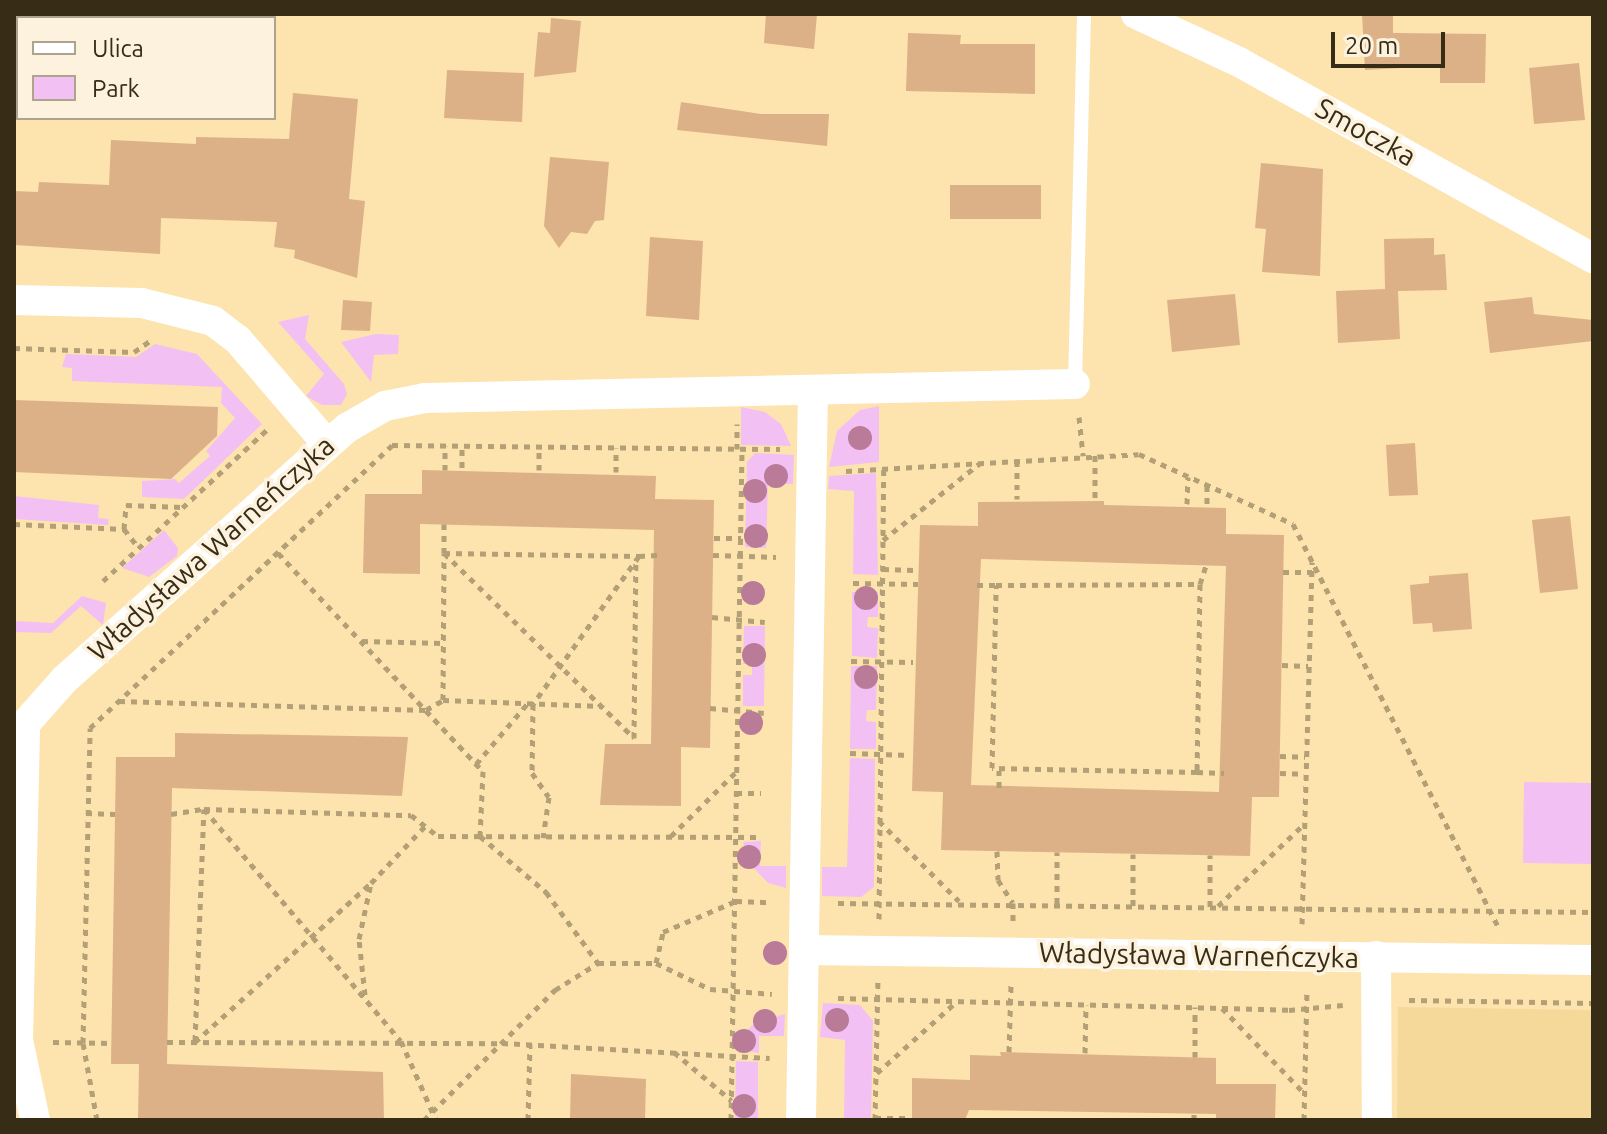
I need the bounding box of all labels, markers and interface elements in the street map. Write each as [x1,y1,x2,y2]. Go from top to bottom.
legend [16,16,276,120]
scale bar [1335,16,1449,66]
text: 20 m [1345,32,1398,59]
text: Ulica [92,35,144,62]
text: Park [92,75,140,102]
street label: Smoczka [1310,91,1422,173]
street label: Władysława Warneńczyka [81,428,341,668]
street label: Władysława Warneńczyka [1039,935,1359,975]

